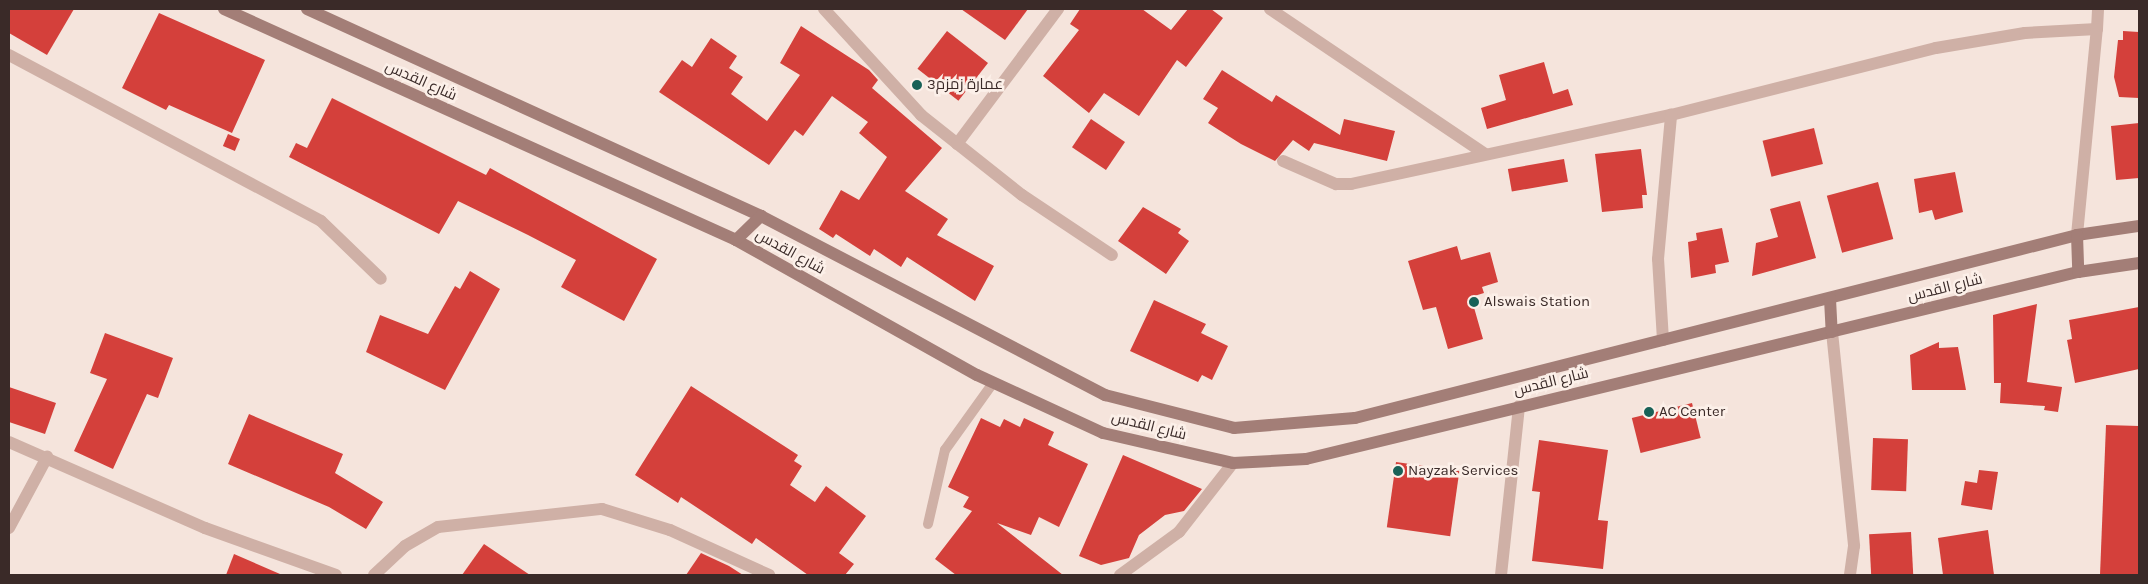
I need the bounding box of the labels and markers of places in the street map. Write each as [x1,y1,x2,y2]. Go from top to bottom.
place label: عمارة زمزم3 [927,76,1003,94]
marker: عمارة زمزم3 [911,79,923,91]
place label: Alswais Station [1484,293,1590,311]
marker: Alswais Station [1468,296,1480,308]
place label: AC Center [1659,403,1725,421]
marker: AC Center [1643,406,1655,418]
place label: Nayzak Services [1408,462,1518,480]
marker: Nayzak Services [1392,465,1404,477]

